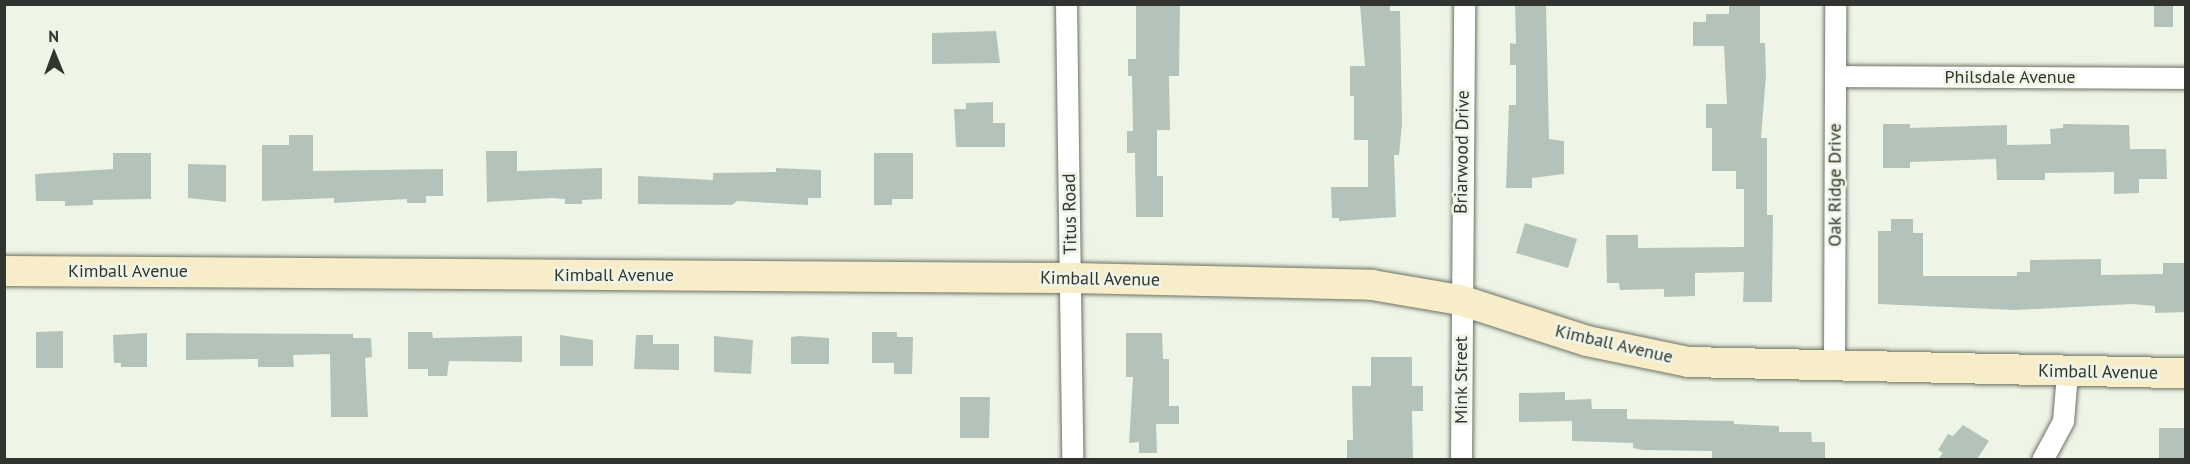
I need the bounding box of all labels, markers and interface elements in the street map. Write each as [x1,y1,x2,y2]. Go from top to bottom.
north arrow [24,24,84,84]
text: N [48,26,59,46]
street label: Philsdale Avenue [1944,66,2076,88]
street label: Briarwood Drive [1450,90,1474,214]
street label: Oak Ridge Drive [1824,123,1846,247]
street label: Titus Road [1058,173,1082,255]
street label: Kimball Avenue [68,260,188,282]
street label: Kimball Avenue [554,264,674,286]
street label: Kimball Avenue [1040,267,1160,291]
street label: Kimball Avenue [1553,320,1675,368]
street label: Mink Street [1450,336,1472,424]
street label: Kimball Avenue [2038,360,2158,384]

